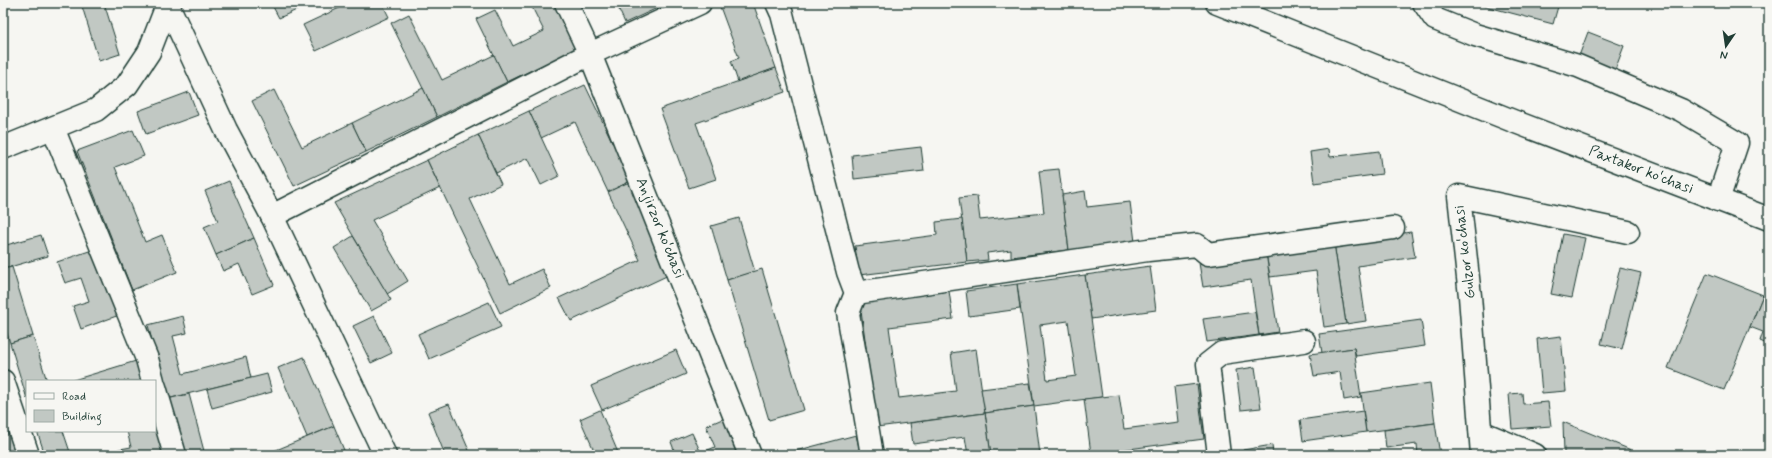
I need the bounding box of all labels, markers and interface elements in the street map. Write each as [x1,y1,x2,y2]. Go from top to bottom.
north arrow [1706,26,1746,66]
text: N [1719,47,1729,62]
street label: Paxtakor koʻchasi [1586,141,1696,199]
street label: Anjirzor koʻchasi [631,175,689,281]
street label: Gulzor koʻchasi [1449,204,1481,300]
legend [26,380,156,432]
text: Road [62,389,86,405]
text: Building [62,409,102,426]

